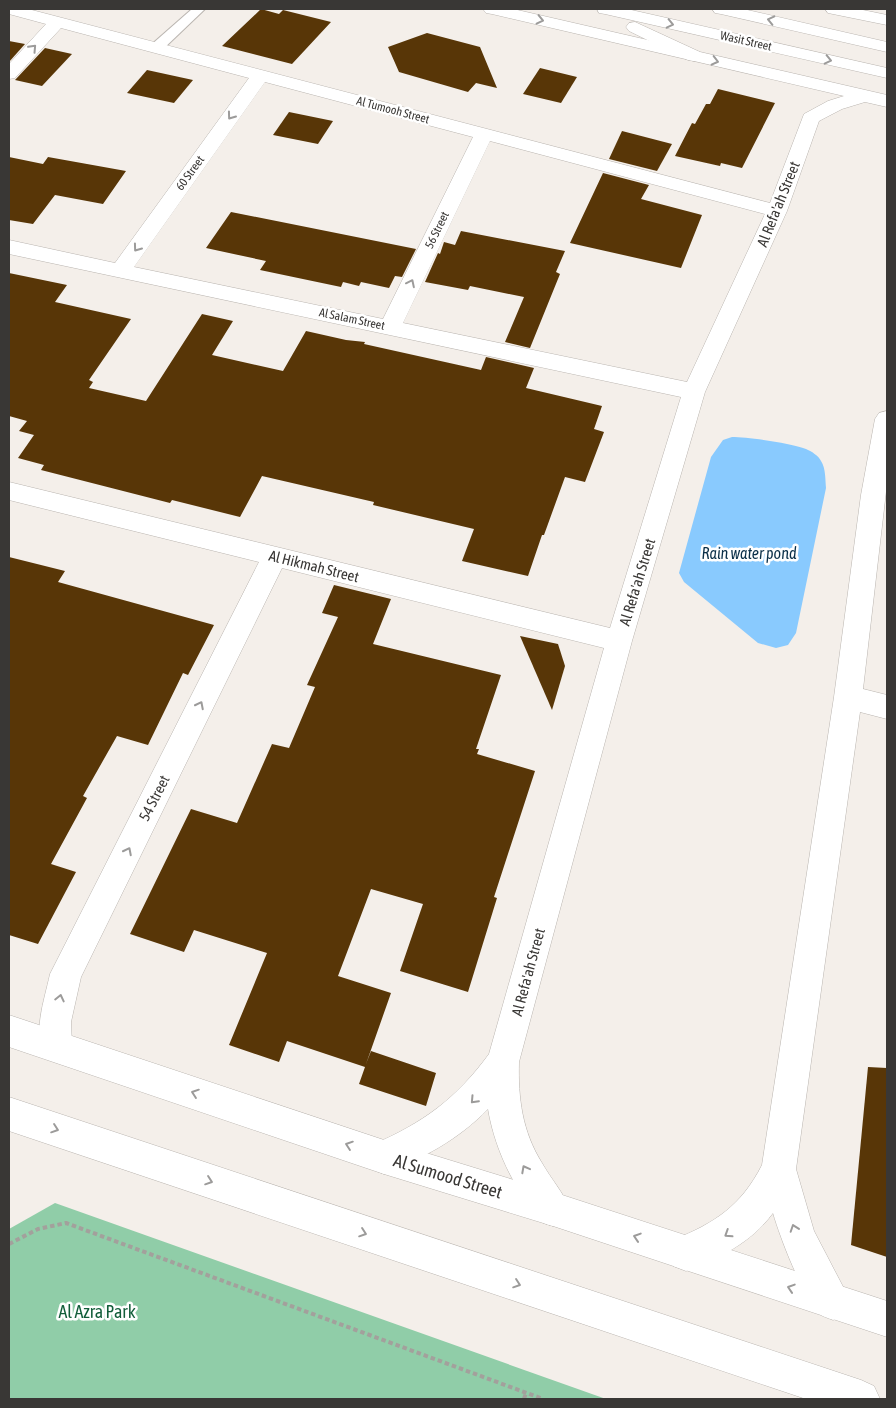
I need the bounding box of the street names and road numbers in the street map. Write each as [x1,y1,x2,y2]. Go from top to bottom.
street label: Wasit Street [719,28,774,54]
street label: Al Tumooh Street [355,94,431,127]
street label: 60 Street [173,153,208,193]
street label: Al Refa'ah Street [753,159,803,249]
street label: 56 Street [422,209,452,251]
street label: Al Salam Street [318,305,387,333]
street label: Al Refa'ah Street [616,536,658,628]
street label: Al Hikmah Street [267,547,361,585]
street label: 54 Street [135,772,173,824]
street label: Al Refa'ah Street [508,926,548,1018]
street label: Al Sumood Street [391,1149,505,1203]

